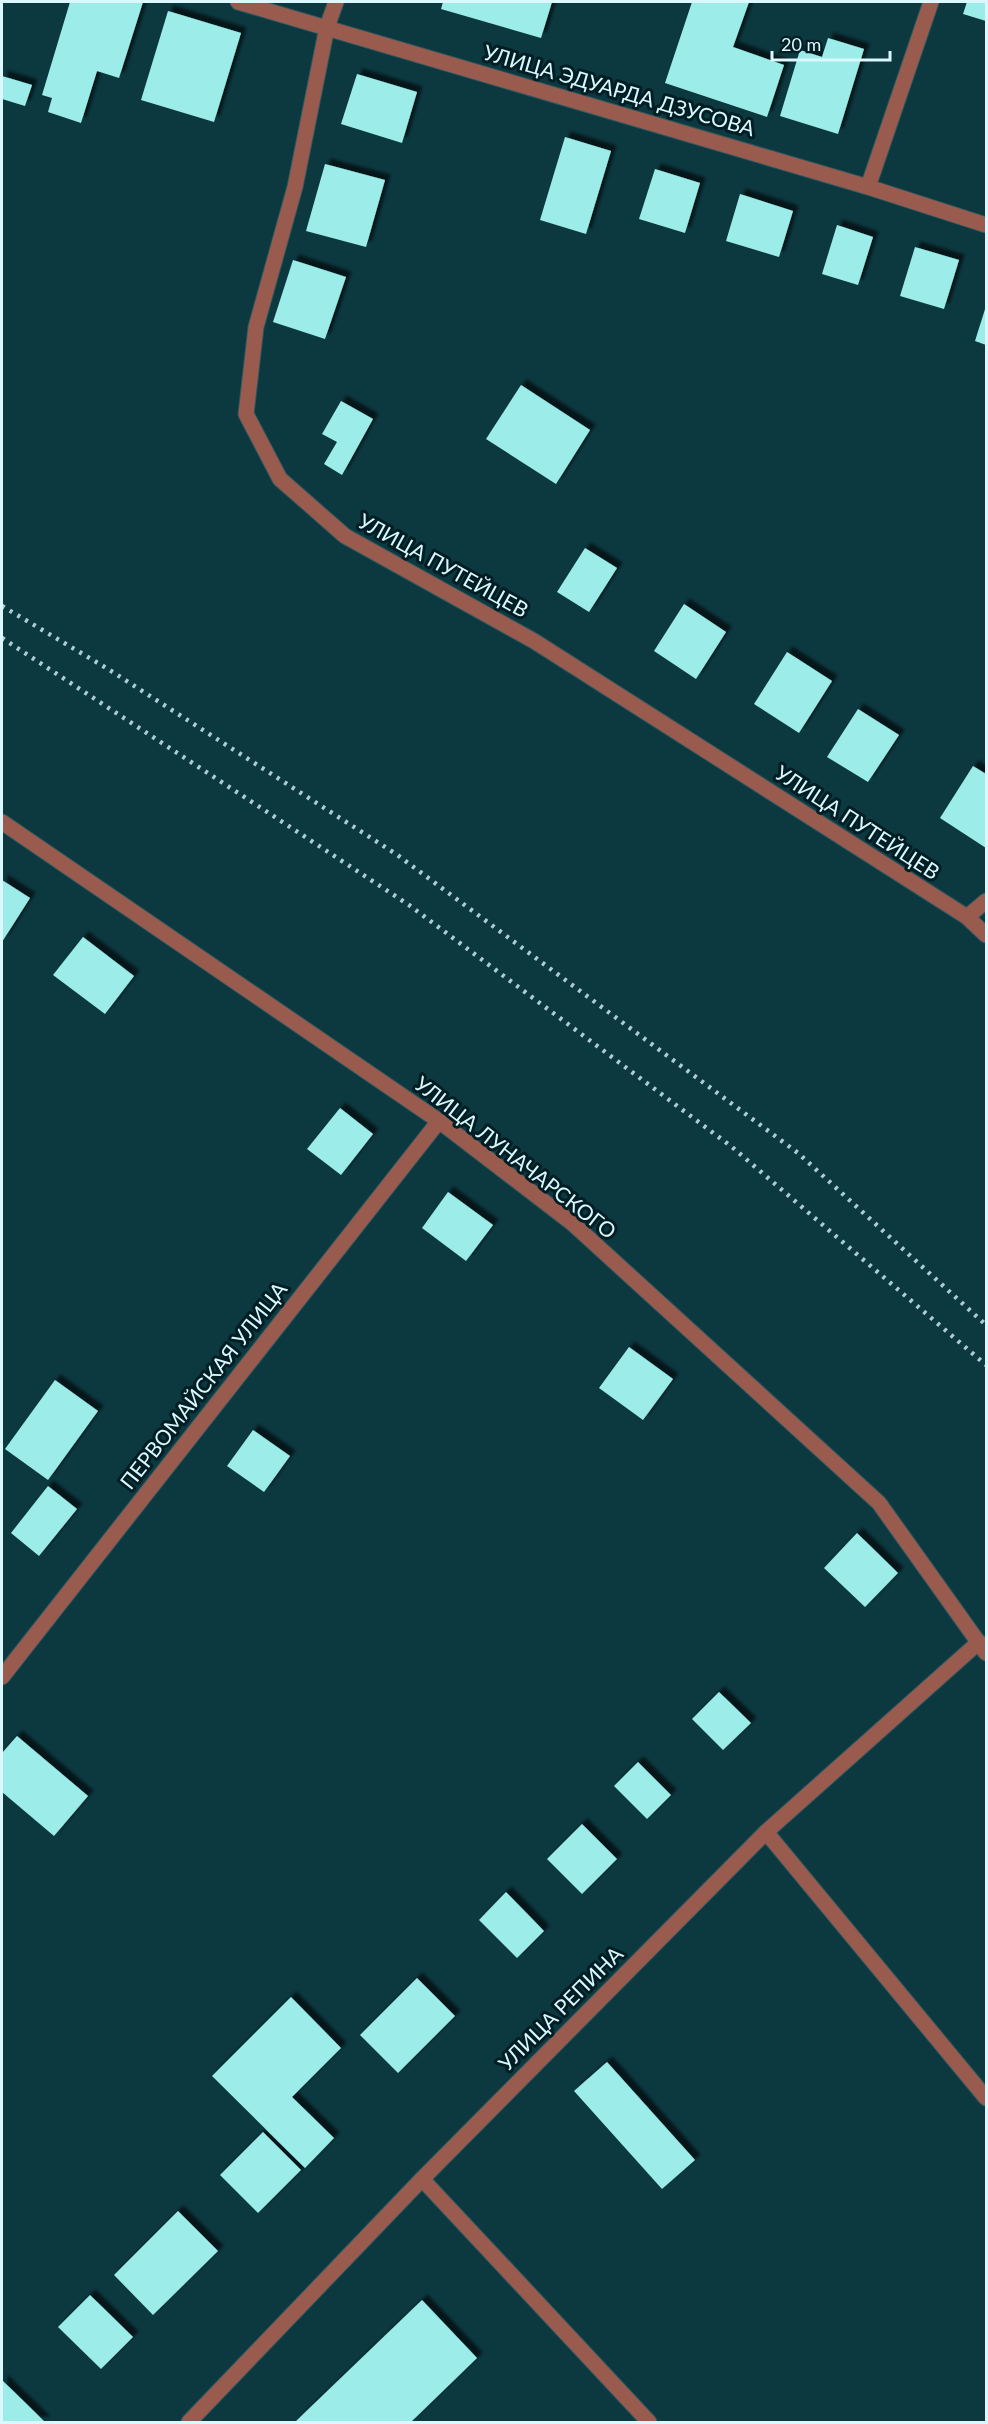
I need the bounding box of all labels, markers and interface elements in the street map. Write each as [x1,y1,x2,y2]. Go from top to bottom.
scale bar [772,24,890,62]
text: 20 m [781,33,821,55]
street label: УЛИЦА ЭДУАРДА ДЗУСОВА [481,39,759,141]
street label: УЛИЦА ПУТЕЙЦЕВ [354,508,533,622]
street label: УЛИЦА ПУТЕЙЦЕВ [771,759,944,884]
street label: УЛИЦА ЛУНАЧАРСКОГО [410,1070,622,1243]
street label: ПЕРВОМАЙСКАЯ УЛИЦА [114,1276,292,1494]
street label: УЛИЦА РЕПИНА [493,1940,628,2075]

